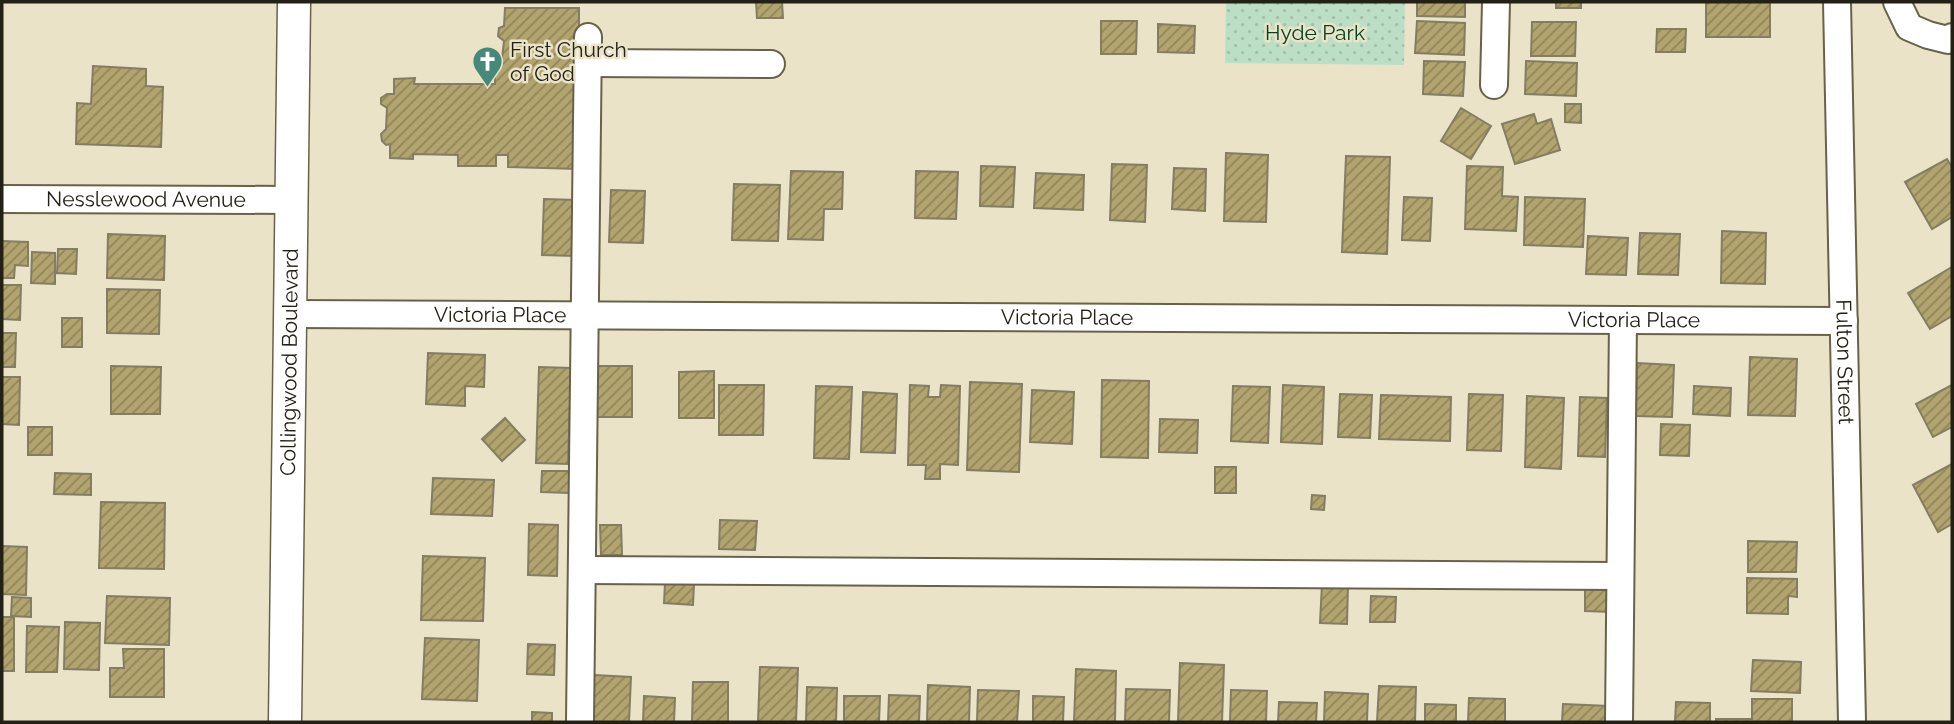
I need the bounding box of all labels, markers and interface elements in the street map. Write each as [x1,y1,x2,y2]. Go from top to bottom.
park label: Hyde Park [1265,20,1365,45]
place label: First Church of God [510,37,627,86]
church icon: First Church of God [470,45,504,89]
street label: Nesslewood Avenue [46,186,246,212]
street label: Collingwood Boulevard [275,248,303,476]
street label: Fulton Street [1831,299,1859,425]
street label: Victoria Place [434,302,566,327]
street label: Victoria Place [1001,304,1133,330]
street label: Victoria Place [1568,307,1700,332]

